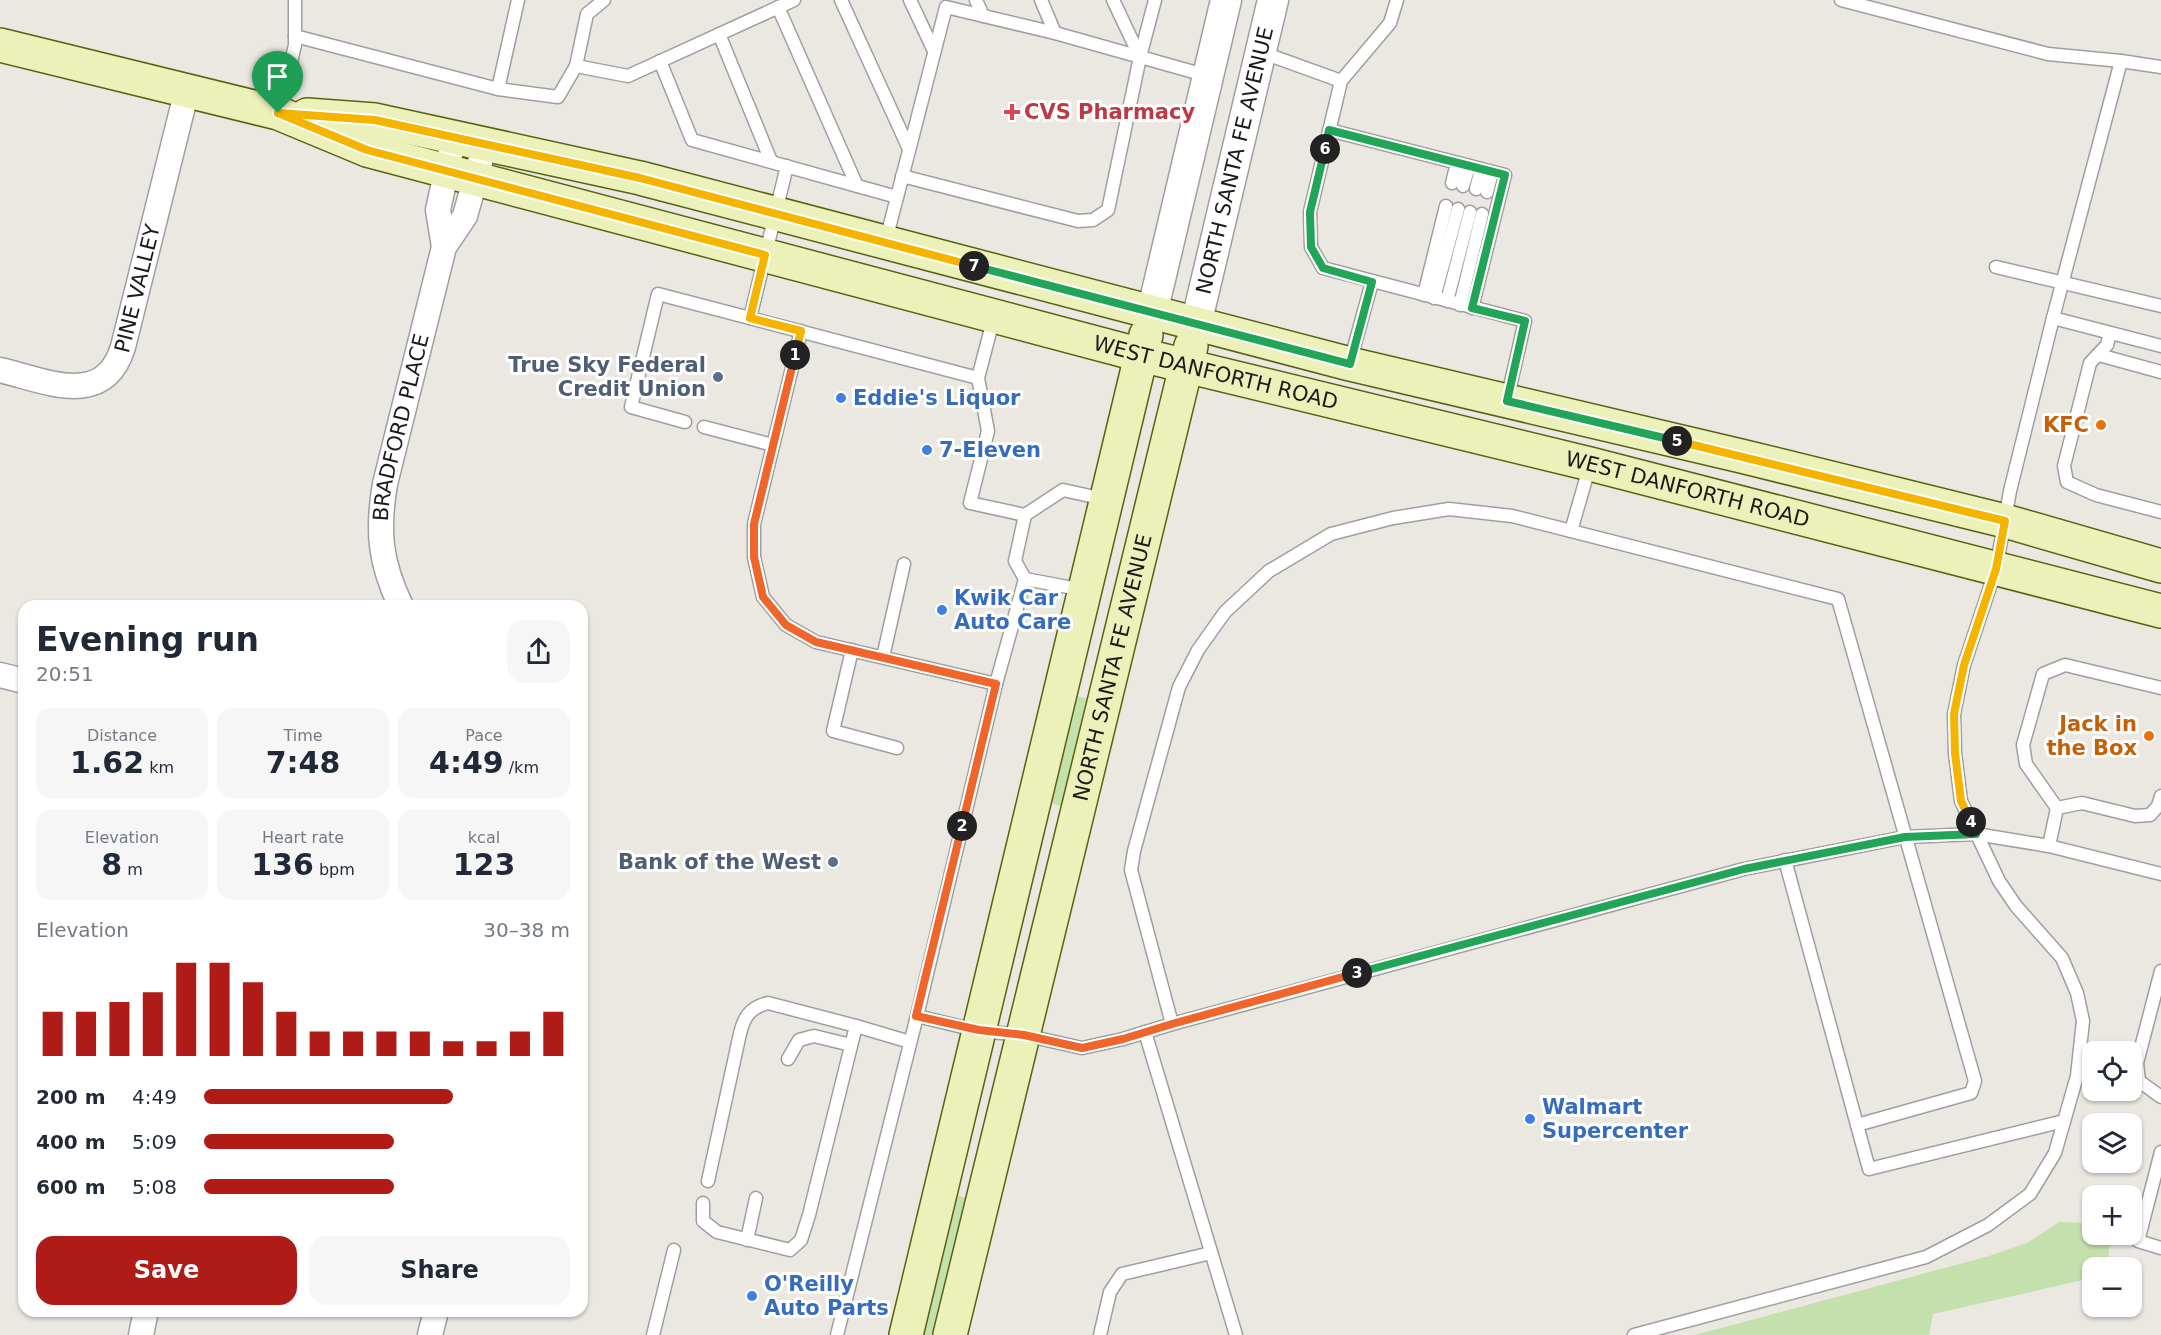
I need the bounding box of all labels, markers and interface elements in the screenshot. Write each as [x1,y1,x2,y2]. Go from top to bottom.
street label: NORTH SANTA FE AVENUE [1192,25,1278,297]
pin [252,51,303,113]
icon: arrive [261,60,294,93]
place label: CVS Pharmacy [1024,100,1195,124]
marker: CVS Pharmacy [1005,105,1019,119]
pin: 6 [1310,134,1340,164]
text: 6 [1319,139,1331,158]
street label: PINE VALLEY [110,222,165,355]
pin: 7 [959,251,989,281]
text: 7 [968,256,980,275]
street label: BRADFORD PLACE [369,331,434,522]
street label: WEST DANFORTH ROAD [1091,331,1340,414]
pin: 1 [780,340,810,370]
text: 1 [789,345,801,364]
place label: True Sky Federal Credit Union [508,353,706,401]
marker: True Sky Federal Credit Union [711,370,725,384]
place label: Eddie's Liquor [853,386,1021,410]
marker: Eddie's Liquor [834,391,848,405]
place label: KFC [2043,413,2089,437]
marker: KFC [2094,418,2108,432]
pin: 5 [1662,426,1692,456]
text: 5 [1671,431,1683,450]
place label: 7-Eleven [939,438,1041,462]
marker: 7-Eleven [920,443,934,457]
street label: WEST DANFORTH ROAD [1563,446,1812,532]
street label: NORTH SANTA FE AVENUE [1069,532,1157,803]
place label: Kwik Car Auto Care [954,586,1071,634]
marker: Kwik Car Auto Care [935,603,949,617]
text: Evening run [36,620,259,659]
button: share [507,620,570,683]
text: 20:51 [36,662,94,686]
place label: Jack in the Box [2046,712,2137,760]
text: Distance [87,726,157,745]
text: Time [283,726,323,745]
text: Pace [465,726,503,745]
marker: Jack in the Box [2142,729,2156,743]
text: 1.62 [70,745,144,780]
text: 7:48 [266,745,340,780]
text: 4:49 [429,745,504,780]
text: km [144,758,174,777]
text: /km [504,758,539,777]
pin: 4 [1956,807,1986,837]
pin: 2 [947,811,977,841]
text: 4 [1965,812,1977,831]
text: 2 [956,816,968,835]
text: Elevation [85,828,159,847]
text: Heart rate [262,828,344,847]
text: kcal [468,828,500,847]
text: 8 [101,847,122,882]
text: 136 [251,847,314,882]
text: 123 [453,847,515,882]
place label: Bank of the West [618,850,821,874]
marker: Bank of the West [826,855,840,869]
text: m [122,860,143,879]
text: bpm [314,860,355,879]
text: Elevation [36,918,129,942]
text: 30–38 m [483,918,570,942]
pin: 3 [1342,958,1372,988]
text: 3 [1351,963,1363,982]
map controls [2082,1041,2142,1317]
button: locate [2082,1041,2142,1101]
text: 200 m [36,1085,106,1109]
text: 4:49 [132,1085,177,1109]
place label: Walmart Supercenter [1542,1095,1689,1143]
marker: Walmart Supercenter [1523,1112,1537,1126]
button: layers [2082,1113,2142,1173]
text: 400 m [36,1130,106,1154]
text: 5:09 [132,1130,177,1154]
text: 600 m [36,1175,106,1199]
text: 5:08 [132,1175,177,1199]
button: + [2082,1185,2142,1245]
button: Save [36,1236,297,1305]
button: Share [309,1236,570,1305]
button: − [2082,1257,2142,1317]
place label: O'Reilly Auto Parts [764,1272,889,1320]
marker: O'Reilly Auto Parts [745,1289,759,1303]

